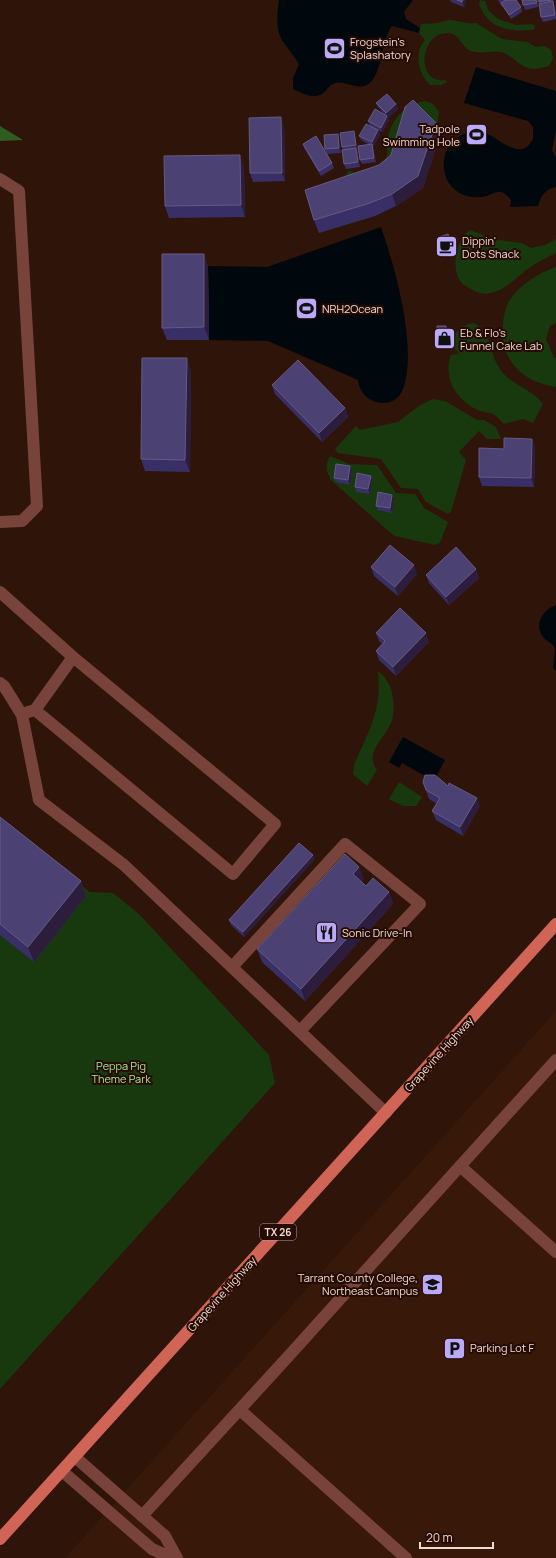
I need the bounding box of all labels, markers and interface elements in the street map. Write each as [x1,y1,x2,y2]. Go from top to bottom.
place label: Frogstein's Splashatory [350,34,411,62]
sports icon: Frogstein's Splashatory [322,35,348,61]
place label: Tadpole Swimming Hole [383,121,461,149]
sports icon: Tadpole Swimming Hole [463,122,489,148]
place label: Dippin' Dots Shack [462,233,520,261]
cafe icon: Dippin' Dots Shack [434,234,460,260]
sports icon: NRH2Ocean [293,296,319,322]
place label: NRH2Ocean [322,301,383,316]
place label: Eb & Flo's Funnel Cake Lab [460,325,543,353]
shop icon: Eb & Flo's Funnel Cake Lab [431,326,457,352]
restaurant icon: Sonic Drive-In [314,920,340,946]
place label: Sonic Drive-In [342,925,412,940]
street label: Grapevine Highway [401,1013,477,1095]
park label: Peppa Pig Theme Park [91,1058,151,1086]
road number: TX 26 [260,1224,296,1240]
street label: Grapevine Highway [184,1253,260,1335]
place label: Tarrant County College, Northeast Campus [298,1270,418,1298]
school or university icon: Tarrant County College, Northeast Campus [420,1271,446,1297]
parking icon: Parking Lot F [442,1335,468,1361]
place label: Parking Lot F [470,1340,534,1355]
scale bar [420,1524,493,1550]
text: 20 m [426,1529,453,1546]

